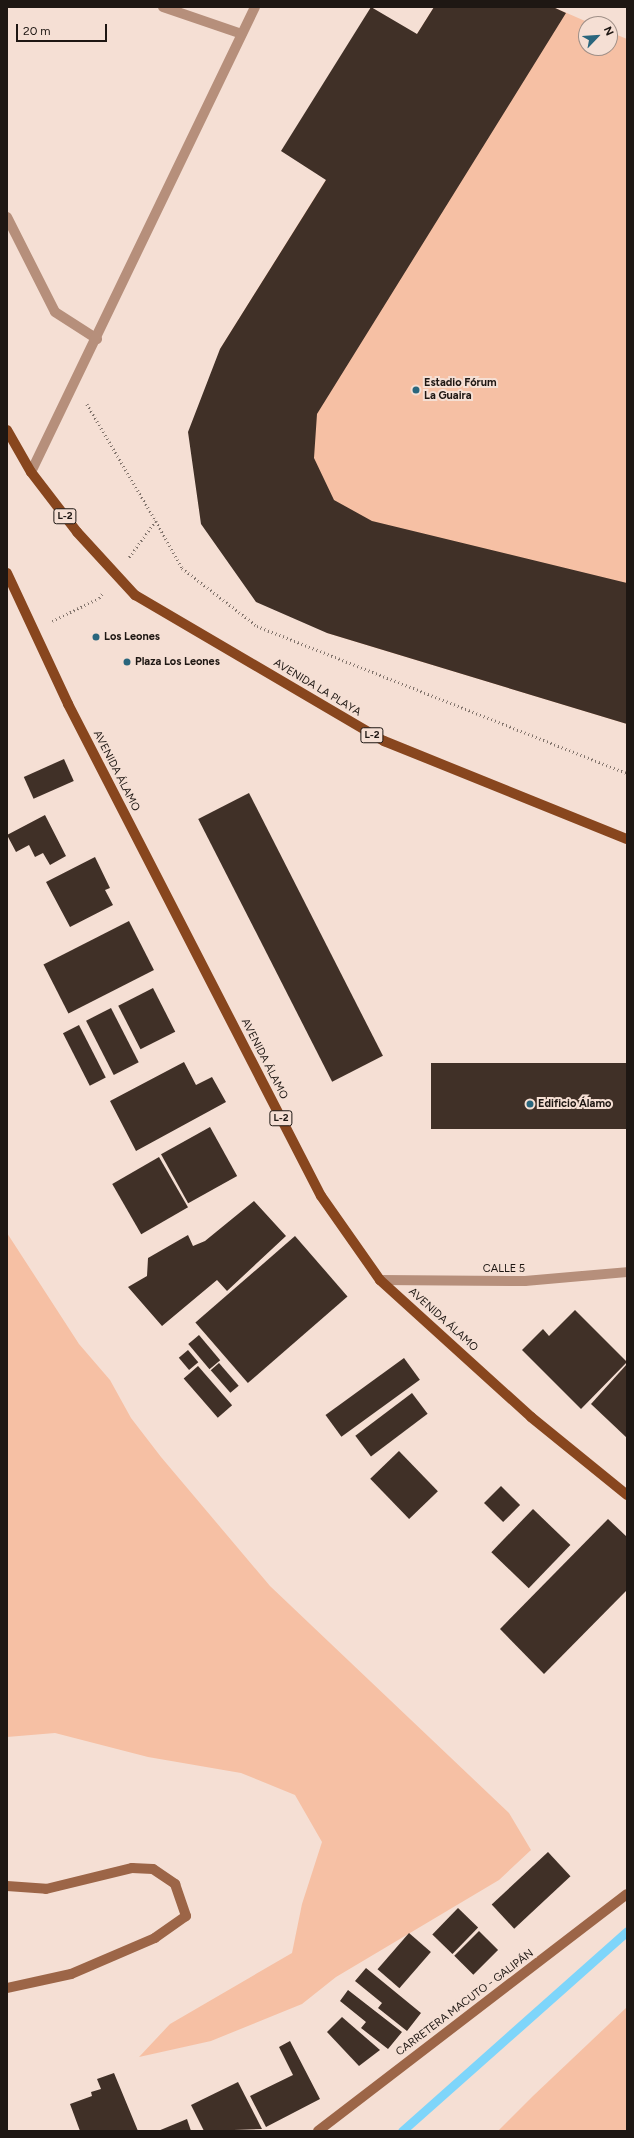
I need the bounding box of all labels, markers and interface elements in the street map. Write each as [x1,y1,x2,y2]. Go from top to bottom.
scale bar [18,16,109,42]
north arrow [578,16,618,56]
text: 20 m [23,24,51,38]
text: N [601,25,616,38]
place label: Estadio Fórum La Guaira [424,377,497,403]
marker: Estadio Fórum La Guaira [411,385,421,395]
road number: L-2 [53,508,77,524]
place label: Los Leones [104,630,160,644]
marker: Los Leones [91,632,101,642]
place label: Plaza Los Leones [135,655,220,669]
marker: Plaza Los Leones [122,657,132,667]
street label: AVENIDA LA PLAYA [271,657,363,719]
road number: L-2 [360,727,384,743]
street label: AVENIDA ÁLAMO [90,728,142,814]
street label: AVENIDA ÁLAMO [238,1016,290,1102]
place label: Edificio Álamo [538,1097,611,1111]
marker: Edificio Álamo [525,1099,535,1109]
road number: L-2 [269,1110,293,1126]
street label: CALLE 5 [483,1262,525,1276]
street label: AVENIDA ÁLAMO [406,1285,480,1355]
street label: CARRETERA MACUTO - GALIPÁN [394,1947,536,2059]

